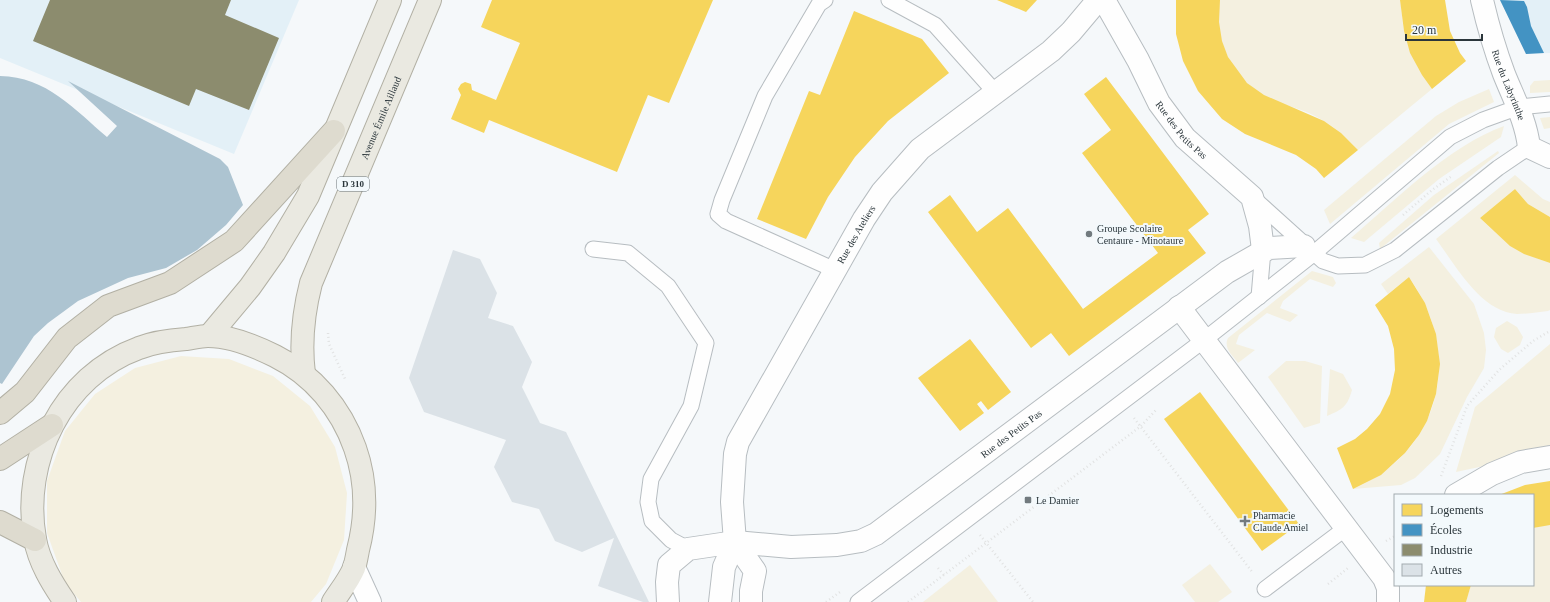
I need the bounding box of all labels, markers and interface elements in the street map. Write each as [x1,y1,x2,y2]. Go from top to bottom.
scale bar [1406,16,1482,42]
text: 20 m [1412,23,1437,37]
street label: Rue du Labyrinthe [1490,48,1528,122]
street label: Avenue Émile Aillaud [358,75,403,161]
street label: Rue des Petits Pas [1154,99,1210,161]
road number: D 310 [337,177,369,191]
street label: Rue des Ateliers [835,203,877,265]
place label: Groupe Scolaire Centaure - Minotaure [1097,223,1184,246]
marker: Groupe Scolaire Centaure - Minotaure [1084,229,1094,239]
street label: Rue des Petits Pas [978,407,1044,460]
legend [1394,494,1534,586]
marker: Le Damier [1023,495,1033,505]
place label: Le Damier [1036,495,1080,506]
text: Logements [1430,503,1484,517]
place label: Pharmacie Claude Amiel [1253,510,1308,533]
marker: Pharmacie Claude Amiel [1240,516,1250,526]
text: Écoles [1430,523,1462,537]
text: Industrie [1430,543,1473,557]
text: Autres [1430,563,1462,577]

